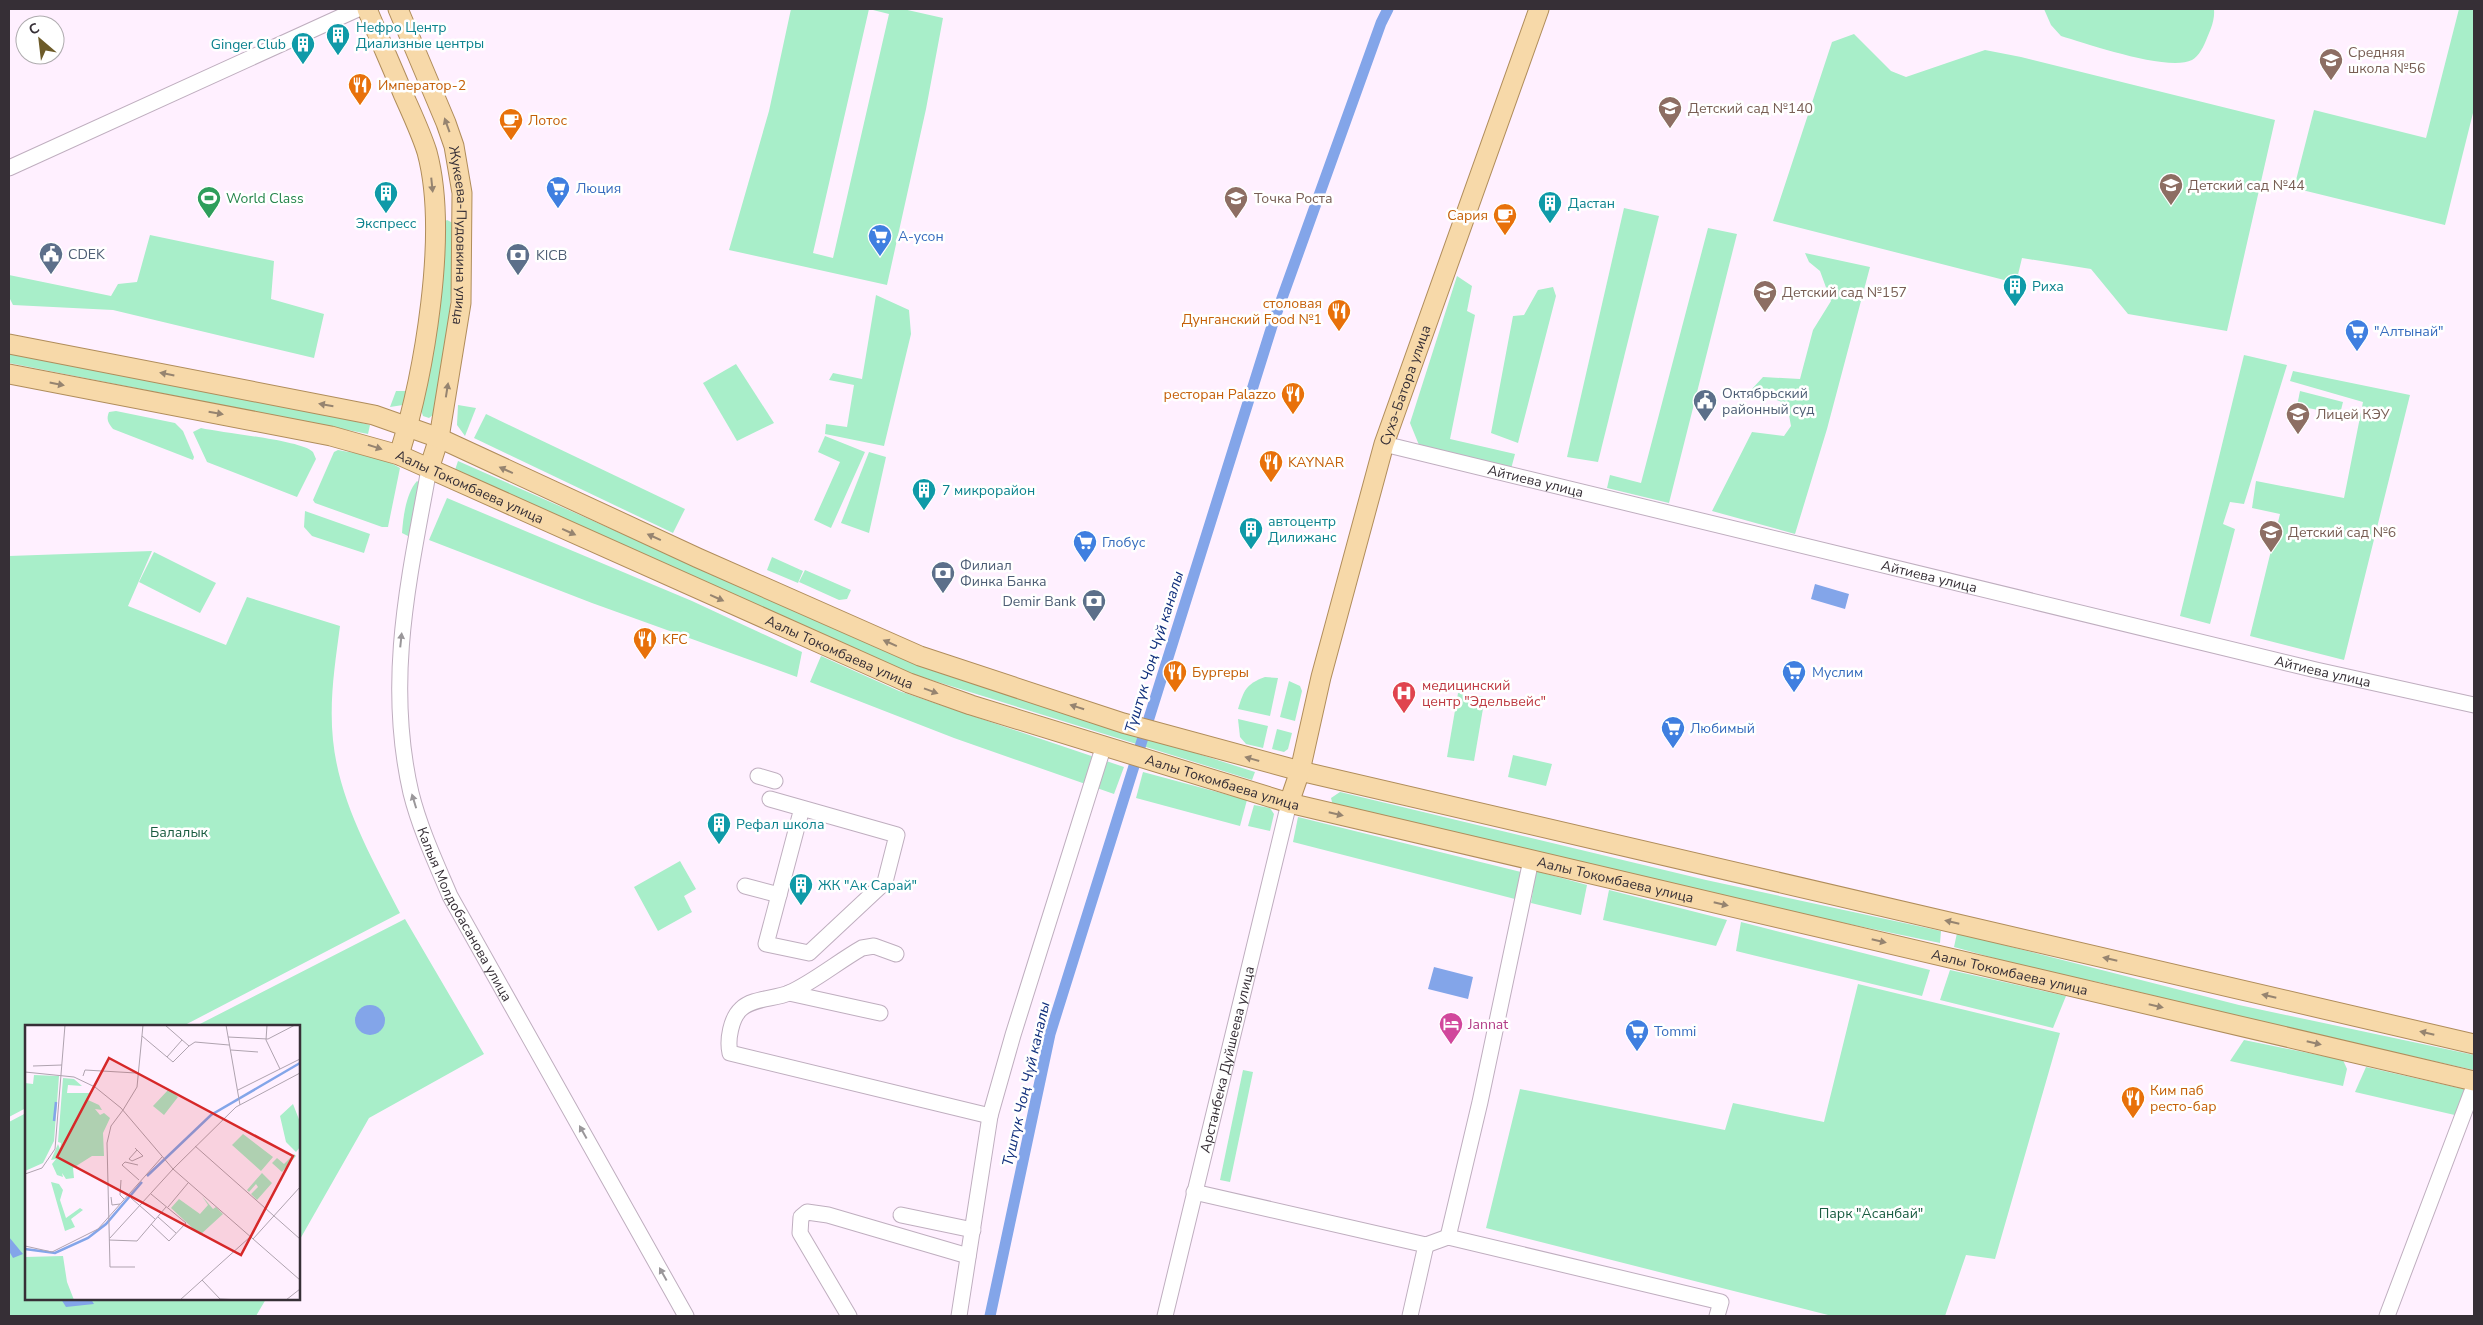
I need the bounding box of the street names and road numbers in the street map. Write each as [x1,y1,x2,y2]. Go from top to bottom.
street label: Жукеева-Пудовкина улица [444,144,471,326]
street label: Сухэ-Батора улица [1375,323,1436,448]
street label: Аалы Токомбаева улица [392,446,547,529]
street label: Айтиева улица [1485,460,1585,502]
street label: Айтиева улица [1879,556,1979,598]
street label: Аалы Токомбаева улица [762,611,916,694]
street label: Айтиева улица [2273,651,2373,692]
street label: Аалы Токомбаева улица [1143,750,1301,815]
street label: Калыя Молдобасанова улица [412,824,516,1005]
street label: Аалы Токомбаева улица [1535,852,1696,908]
street label: Аалы Токомбаева улица [1929,945,2090,1000]
street label: Арстанбека Дуйшеева улица [1196,964,1259,1155]

